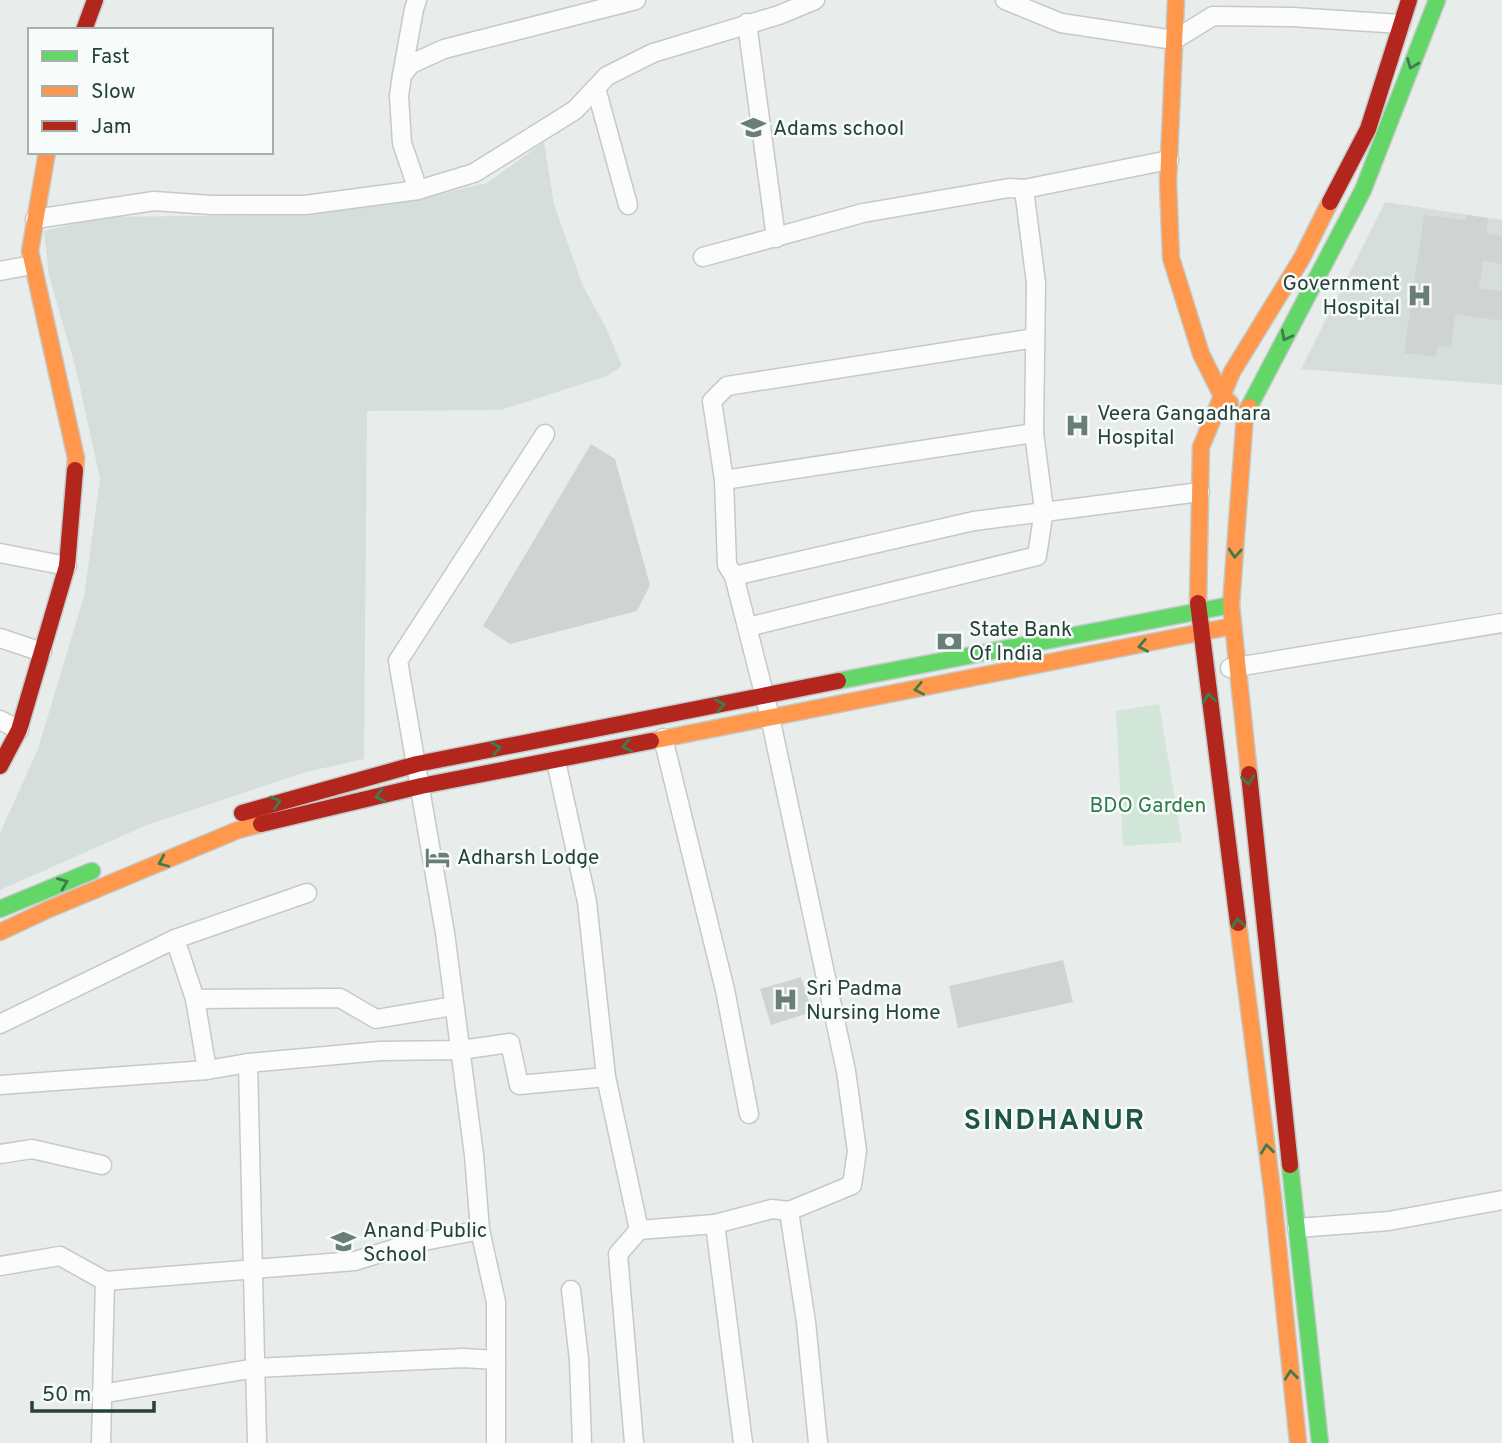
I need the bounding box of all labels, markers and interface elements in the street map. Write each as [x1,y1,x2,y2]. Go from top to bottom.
legend [28,28,273,154]
text: Fast [91,44,130,71]
one-way arrow [1407,57,1421,69]
text: Slow [91,79,136,106]
text: Jam [91,114,132,141]
school or university icon: Adams school [739,114,767,142]
place label: Adams school [773,116,904,143]
place label: Government Hospital [1283,271,1400,322]
hospital icon: Government Hospital [1406,281,1434,309]
one-way arrow [1280,329,1294,341]
place label: Veera Gangadhara Hospital [1097,401,1271,452]
hospital icon: Veera Gangadhara Hospital [1063,411,1091,439]
one-way arrow [1228,548,1243,559]
place label: State Bank Of India [969,617,1072,668]
bank icon: State Bank Of India [935,627,963,655]
one-way arrow [1137,637,1149,652]
one-way arrow [913,680,925,695]
one-way arrow [1202,692,1217,703]
one-way arrow [714,698,726,713]
one-way arrow [621,738,633,753]
one-way arrow [490,742,502,757]
one-way arrow [1241,774,1256,785]
one-way arrow [374,788,386,802]
park label: BDO Garden [1090,793,1206,820]
one-way arrow [269,796,281,811]
hotel icon: Adharsh Lodge [423,843,451,871]
place label: Adharsh Lodge [457,845,599,872]
one-way arrow [157,853,169,867]
one-way arrow [56,878,68,892]
one-way arrow [1231,917,1246,929]
place label: Sri Padma Nursing Home [806,976,941,1027]
hospital icon: Sri Padma Nursing Home [772,986,800,1014]
district label: SINDHANUR [964,1104,1146,1140]
one-way arrow [1259,1143,1274,1155]
place label: Anand Public School [363,1218,487,1269]
school or university icon: Anand Public School [329,1228,357,1256]
one-way arrow [1284,1369,1299,1380]
scale bar [32,1370,154,1414]
text: 50 m [42,1382,91,1409]

